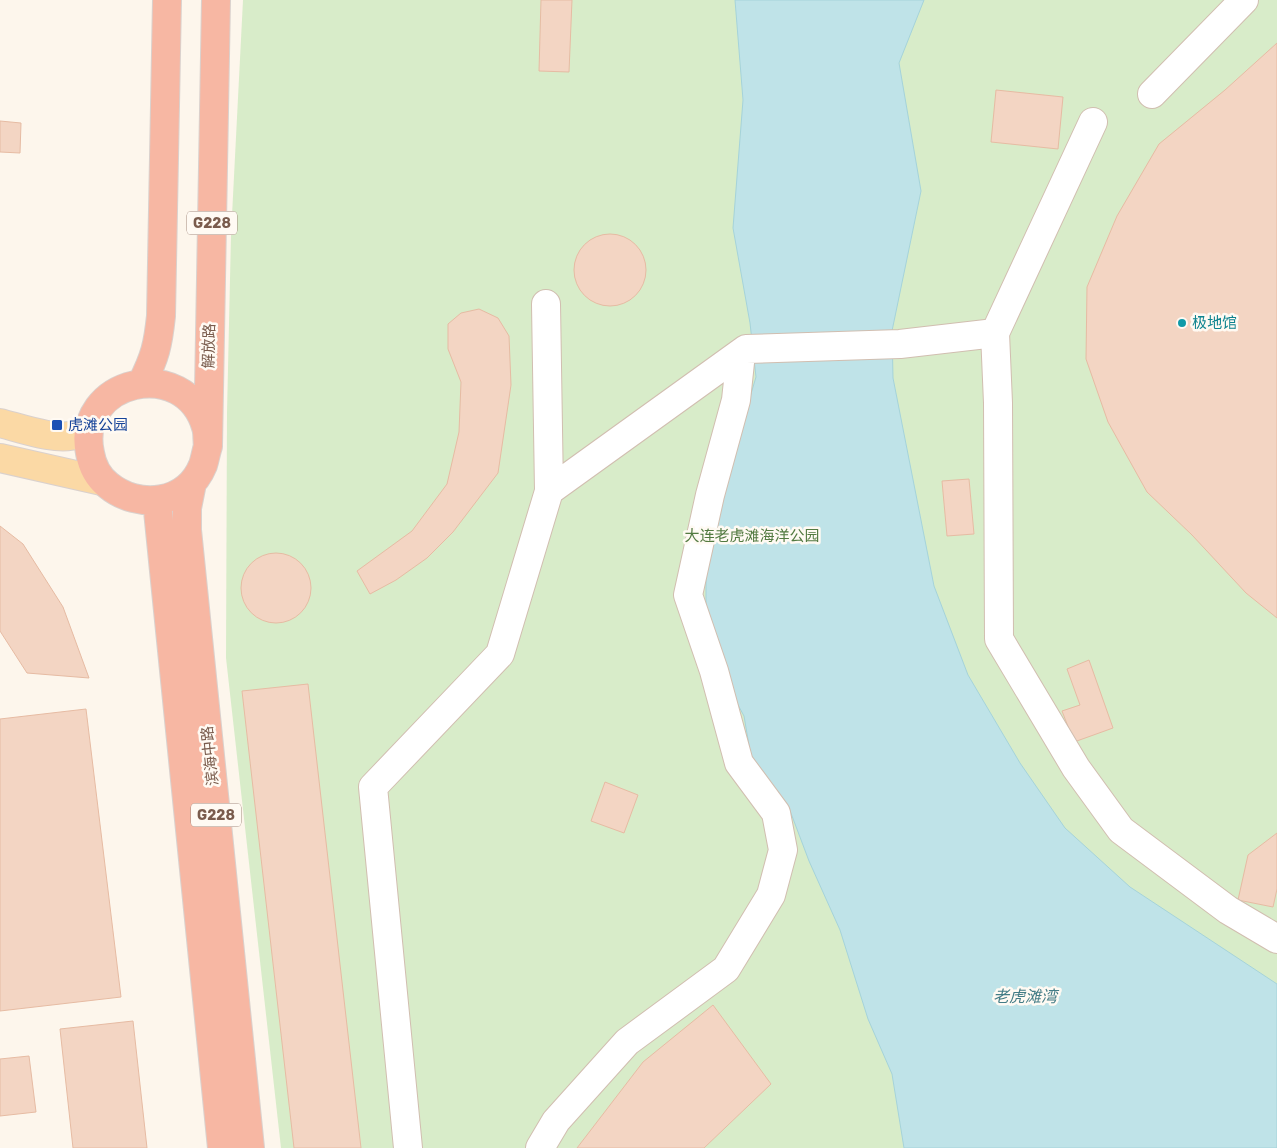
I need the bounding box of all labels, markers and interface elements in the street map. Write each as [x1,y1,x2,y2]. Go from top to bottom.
road number: G228 [187,212,237,234]
place label: 极地馆 [1192,314,1237,332]
marker: 极地馆 [1176,317,1188,329]
street label: 解放路 [200,323,218,369]
place label: 虎滩公园 [68,416,128,434]
marker: 虎滩公园 [50,418,64,432]
park label: 大连老虎滩海洋公园 [684,527,820,545]
street label: 滨海中路 [198,725,222,787]
road number: G228 [191,804,241,826]
water label: 老虎滩湾 [993,987,1060,1006]

